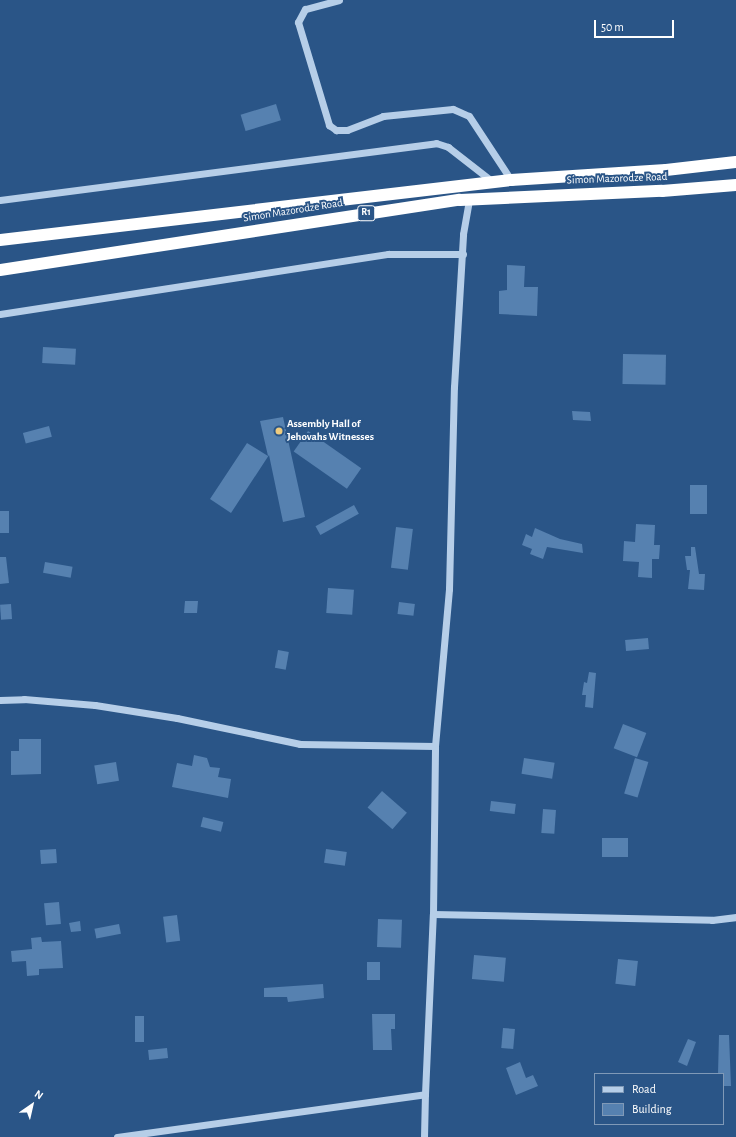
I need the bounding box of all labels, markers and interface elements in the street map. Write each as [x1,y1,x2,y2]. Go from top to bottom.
scale bar [596,12,676,38]
text: 50 m [601,21,624,33]
street label: Simon Mazorodze Road [567,171,667,187]
street label: Simon Mazorodze Road [242,197,344,225]
road number: R1 [357,205,375,221]
place label: Assembly Hall of Jehovahs Witnesses [287,418,374,444]
marker: Assembly Hall of Jehovahs Witnesses [274,426,284,436]
legend [594,1073,724,1125]
text: Road [632,1083,656,1095]
north arrow [12,1085,52,1125]
text: N [33,1088,45,1101]
text: Building [632,1103,672,1115]

